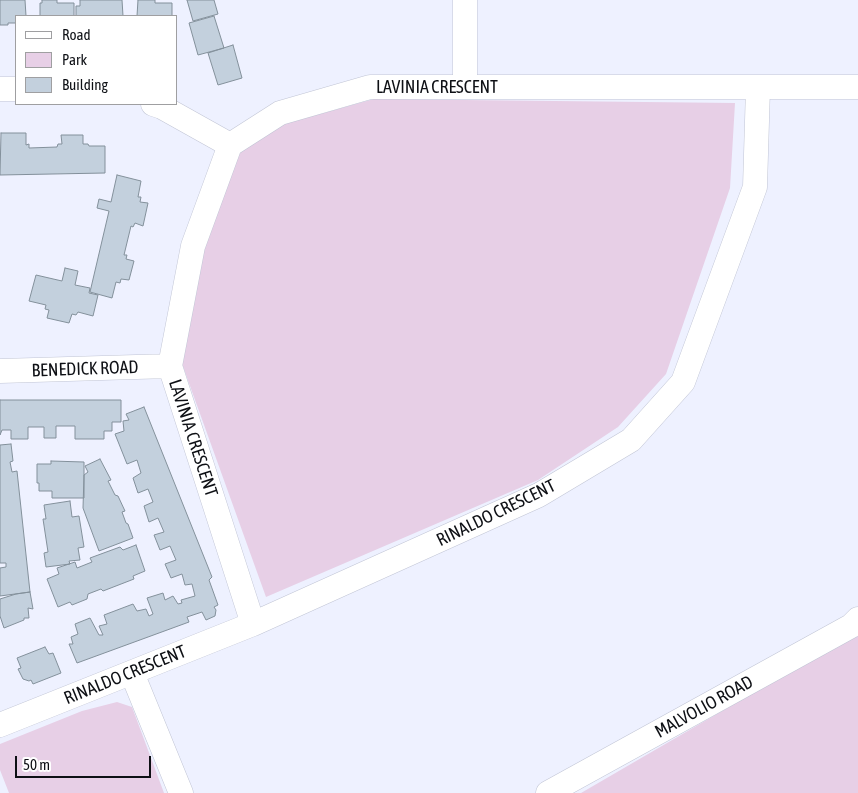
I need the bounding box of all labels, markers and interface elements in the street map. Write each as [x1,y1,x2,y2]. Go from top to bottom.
legend [15,15,178,105]
text: Road [62,26,91,43]
text: Park [62,51,87,68]
text: Building [62,76,108,93]
street label: LAVINIA CRESCENT [376,76,498,98]
street label: BENEDICK ROAD [31,356,139,382]
street label: LAVINIA CRESCENT [164,377,222,499]
street label: RINALDO CRESCENT [433,475,559,551]
street label: RINALDO CRESCENT [61,641,189,709]
street label: MALVOLIO ROAD [651,671,757,743]
scale bar [18,746,154,778]
text: 50 m [23,756,50,773]

